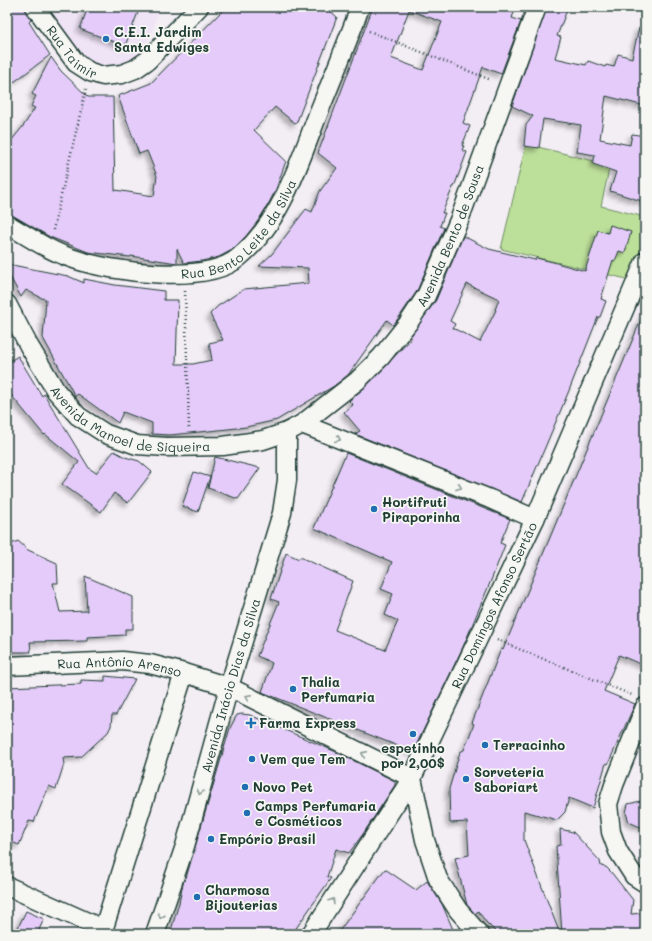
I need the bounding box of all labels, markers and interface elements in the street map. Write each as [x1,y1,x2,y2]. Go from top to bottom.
street label: Rua Taimir [43,22,99,82]
place label: C.E.I. Jardim Santa Edwiges [114,23,209,55]
marker: C.E.I. Jardim Santa Edwiges [101,34,111,44]
street label: Avenida Bento de Sousa [412,162,487,310]
street label: Rua Bento Leite da Silva [181,177,299,282]
street label: Avenida Manoel de Siqueira [47,383,210,455]
one-way arrow [335,435,342,443]
one-way arrow [456,482,463,490]
place label: Hortifruti Piraporinha [382,493,460,525]
marker: Hortifruti Piraporinha [369,504,379,514]
street label: Rua Domingos Afonso Sertão [447,519,540,691]
street label: Avenida Inácio Dias da Silva [197,596,264,774]
street label: Rua Antônio Arenso [57,652,184,680]
place label: Thalia Perfumaria [301,673,375,705]
marker: Thalia Perfumaria [288,684,298,694]
one-way arrow [245,694,252,702]
place label: Farma Express [259,714,356,731]
marker: Farma Express [246,718,256,728]
marker: espetinho por 2,00$ [408,729,418,739]
place label: Terracinho [493,736,565,753]
place label: espetinho por 2,00$ [381,739,445,771]
marker: Terracinho [480,740,490,750]
place label: Vem que Tem [260,750,345,767]
one-way arrow [361,751,369,759]
marker: Vem que Tem [247,754,257,764]
place label: Sorveteria Saboriart [474,763,544,795]
marker: Sorveteria Saboriart [461,774,471,784]
place label: Novo Pet [253,778,313,795]
marker: Novo Pet [240,782,250,792]
one-way arrow [196,789,204,795]
place label: Camps Perfumaria e Cosméticos [255,797,376,829]
marker: Camps Perfumaria e Cosméticos [242,808,252,818]
place label: Empório Brasil [219,830,315,847]
marker: Empório Brasil [206,834,216,844]
place label: Charmosa Bijouterias [205,881,278,913]
marker: Charmosa Bijouterias [192,892,202,902]
one-way arrow [327,898,335,905]
one-way arrow [157,913,166,920]

